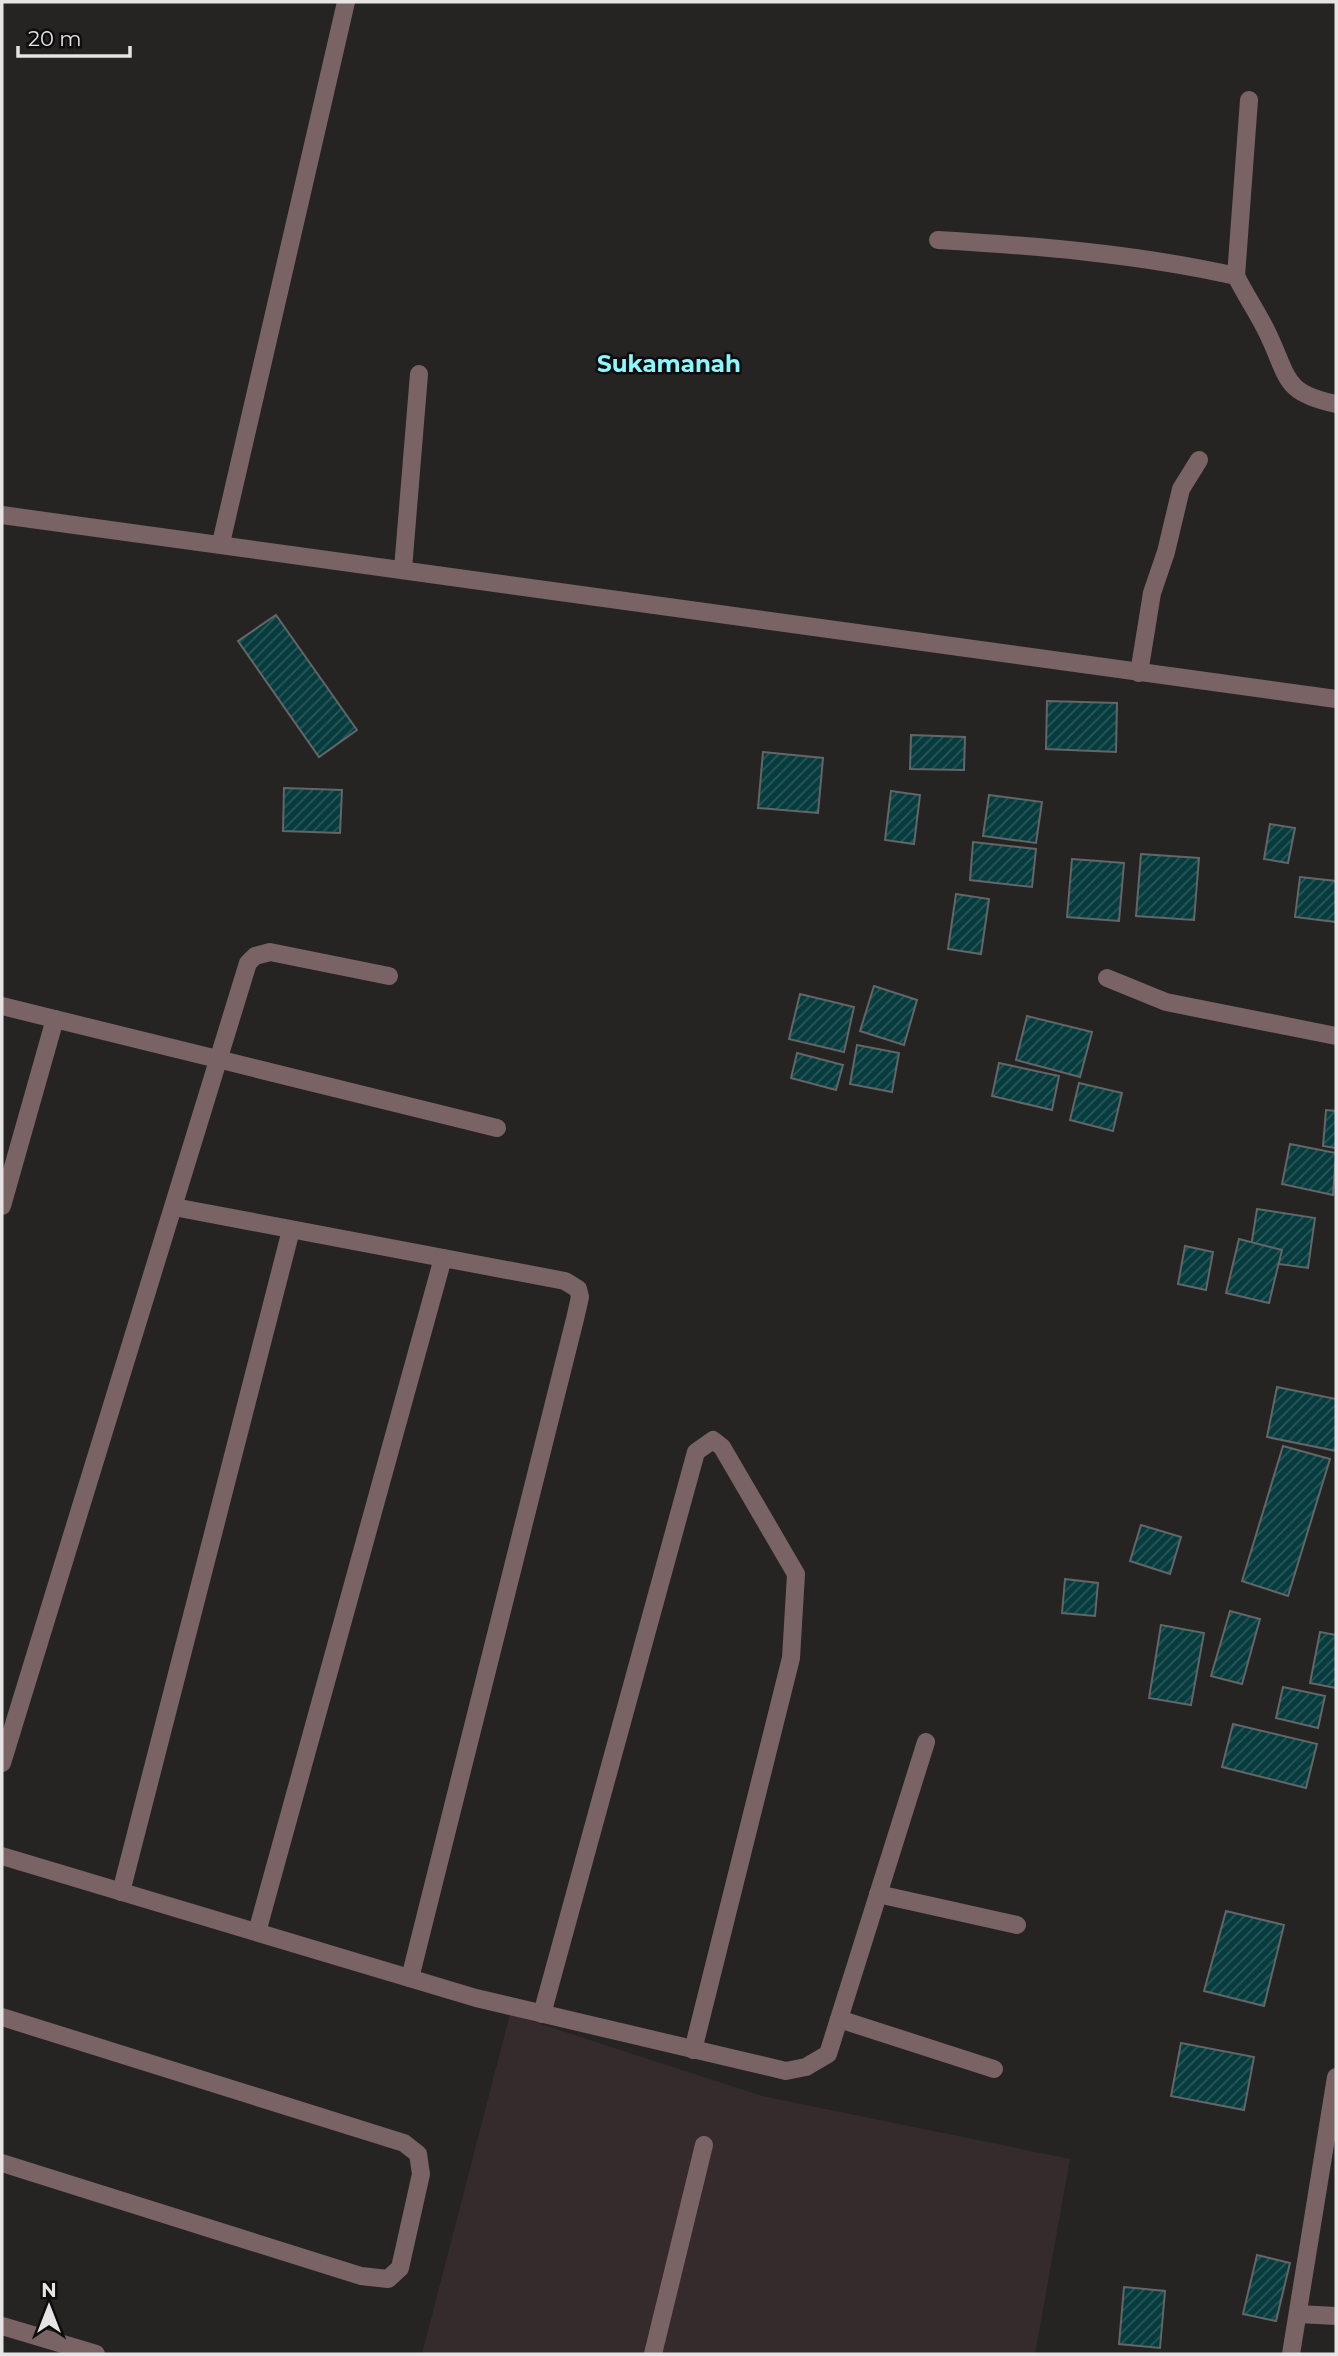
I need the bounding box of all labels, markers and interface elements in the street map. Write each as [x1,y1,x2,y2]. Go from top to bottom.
scale bar [18,14,130,58]
text: 20 m [28,26,82,51]
district label: Sukamanah [597,350,741,378]
north arrow [14,2272,84,2342]
text: N [41,2279,57,2302]

